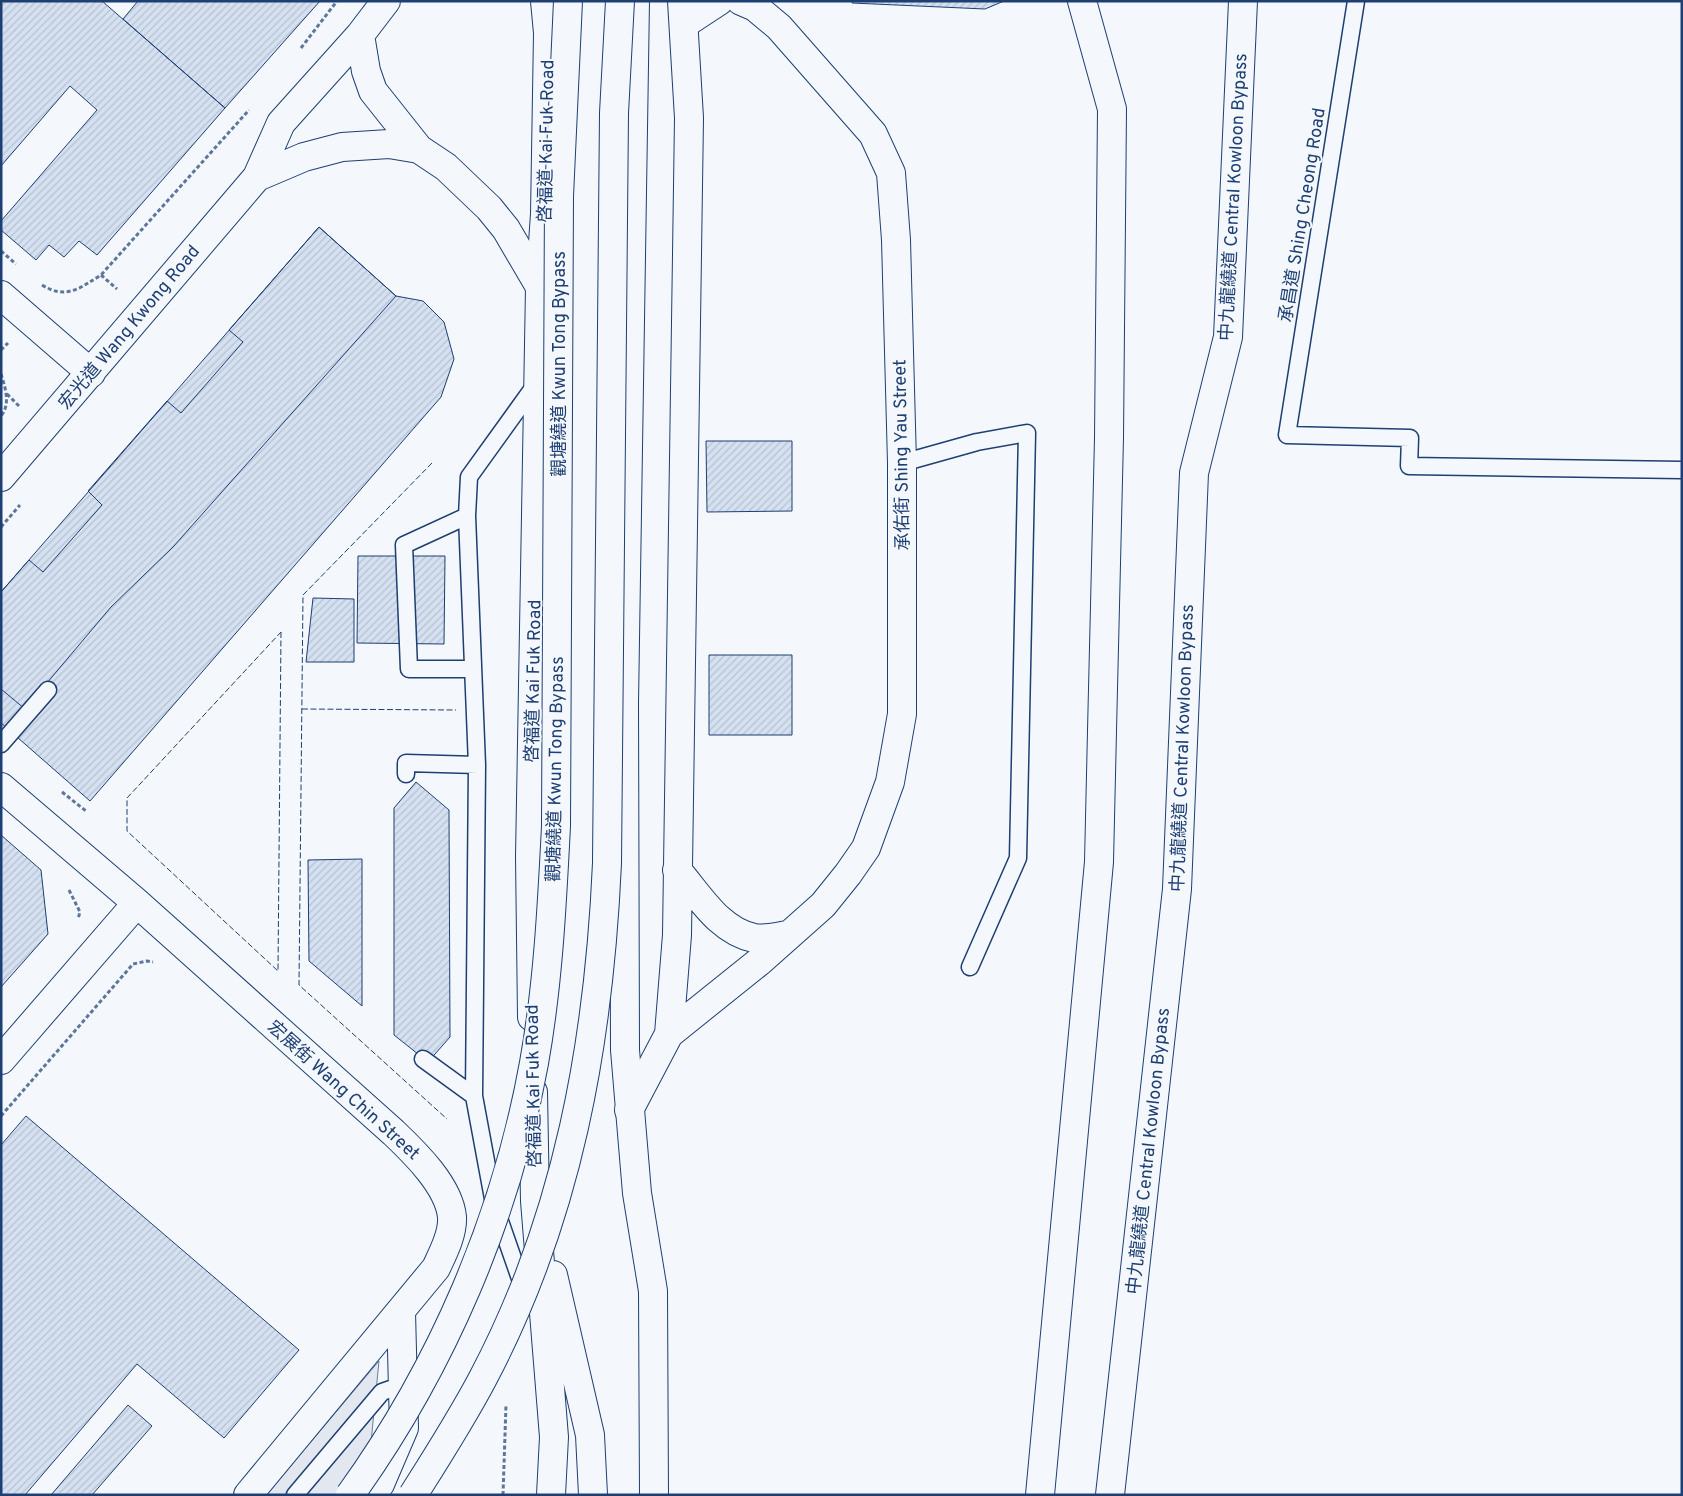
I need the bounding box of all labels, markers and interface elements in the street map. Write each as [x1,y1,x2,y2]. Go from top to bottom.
street label: 中九龍繞道 Central Kowloon Bypass [1215,53,1254,342]
street label: 啓福道 Kai Fuk Road [535,59,560,223]
street label: 承昌道 Shing Cheong Road [1275,106,1332,324]
street label: 宏光道 Wang Kwong Road [55,241,206,415]
street label: 觀塘繞道 Kwun Tong Bypass [549,251,572,477]
street label: 承佑街 Shing Yau Street [889,359,916,551]
street label: 啓福道 Kai Fuk Road [522,599,547,763]
street label: 中九龍繞道 Central Kowloon Bypass [1167,604,1200,892]
street label: 觀塘繞道 Kwun Tong Bypass [543,656,570,882]
street label: 啓福道 Kai Fuk Road [522,1004,547,1168]
street label: 中九龍繞道 Central Kowloon Bypass [1123,1007,1176,1296]
street label: 宏展街 Wang Chin Street [262,1016,424,1166]

